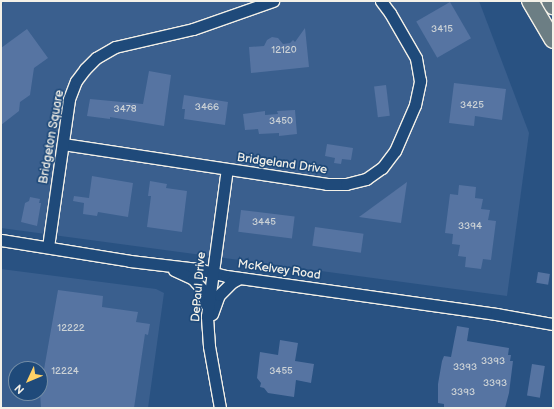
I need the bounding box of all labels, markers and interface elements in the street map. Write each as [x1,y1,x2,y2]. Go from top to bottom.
house number: 3415 [431,24,453,36]
house number: 12120 [271,45,297,57]
street label: Bridgeton Square [37,89,67,185]
house number: 3425 [460,100,484,112]
house number: 3466 [195,102,219,114]
house number: 3478 [114,104,136,116]
house number: 3450 [269,116,293,128]
street label: Bridgeland Drive [236,151,328,177]
house number: 3445 [252,217,276,229]
house number: 3394 [458,221,482,233]
street label: DePaul Drive [189,251,209,323]
street label: McKelvey Road [236,257,322,283]
house number: 12222 [57,323,85,335]
house number: 3393 [481,356,505,368]
north arrow [8,361,48,401]
house number: 3393 [453,362,477,374]
house number: 12224 [51,366,79,378]
house number: 3455 [269,366,293,378]
house number: 3393 [483,378,507,390]
text: N [12,382,27,396]
house number: 3393 [451,387,475,399]

